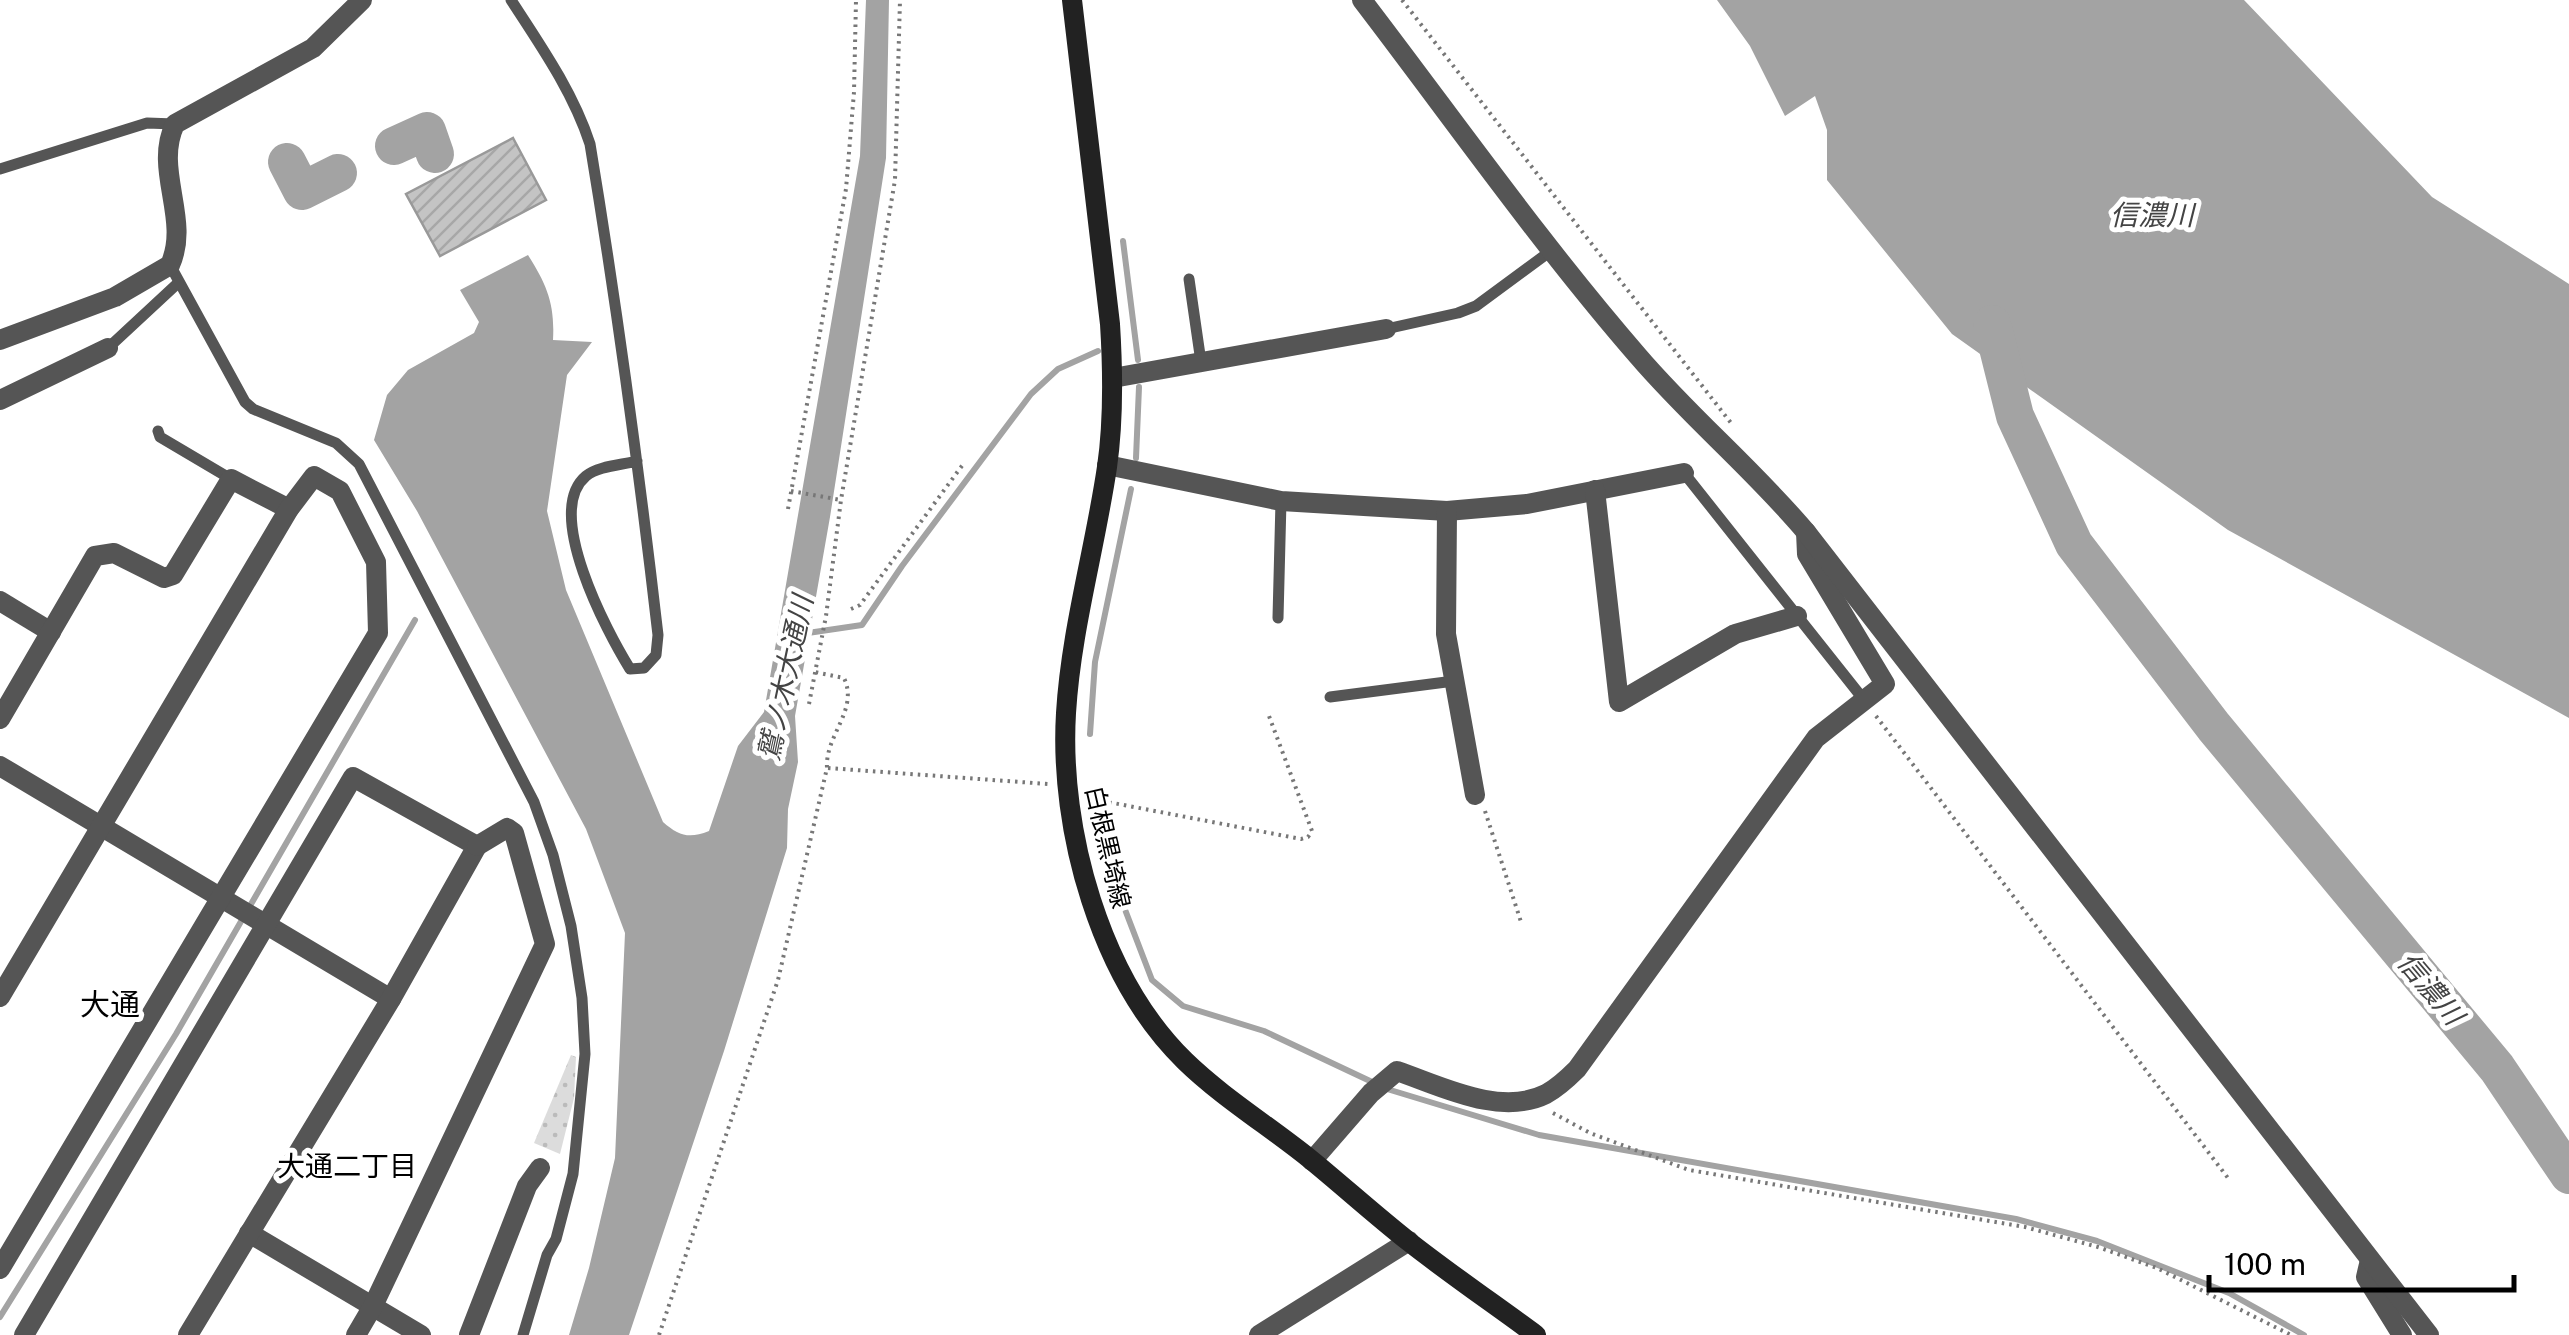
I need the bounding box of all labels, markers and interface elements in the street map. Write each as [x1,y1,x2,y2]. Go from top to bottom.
water label: 信濃川 [2110,198,2197,231]
water label: 鷲ノ木大通川 [751,589,819,764]
street label: 白根黒埼線 [1079,783,1137,911]
water label: 信濃川 [2391,945,2473,1033]
district label: 大通 [80,986,140,1022]
district label: 大通二丁目 [277,1149,417,1182]
scale bar [2209,1230,2514,1292]
text: 100 m [2224,1246,2306,1282]

